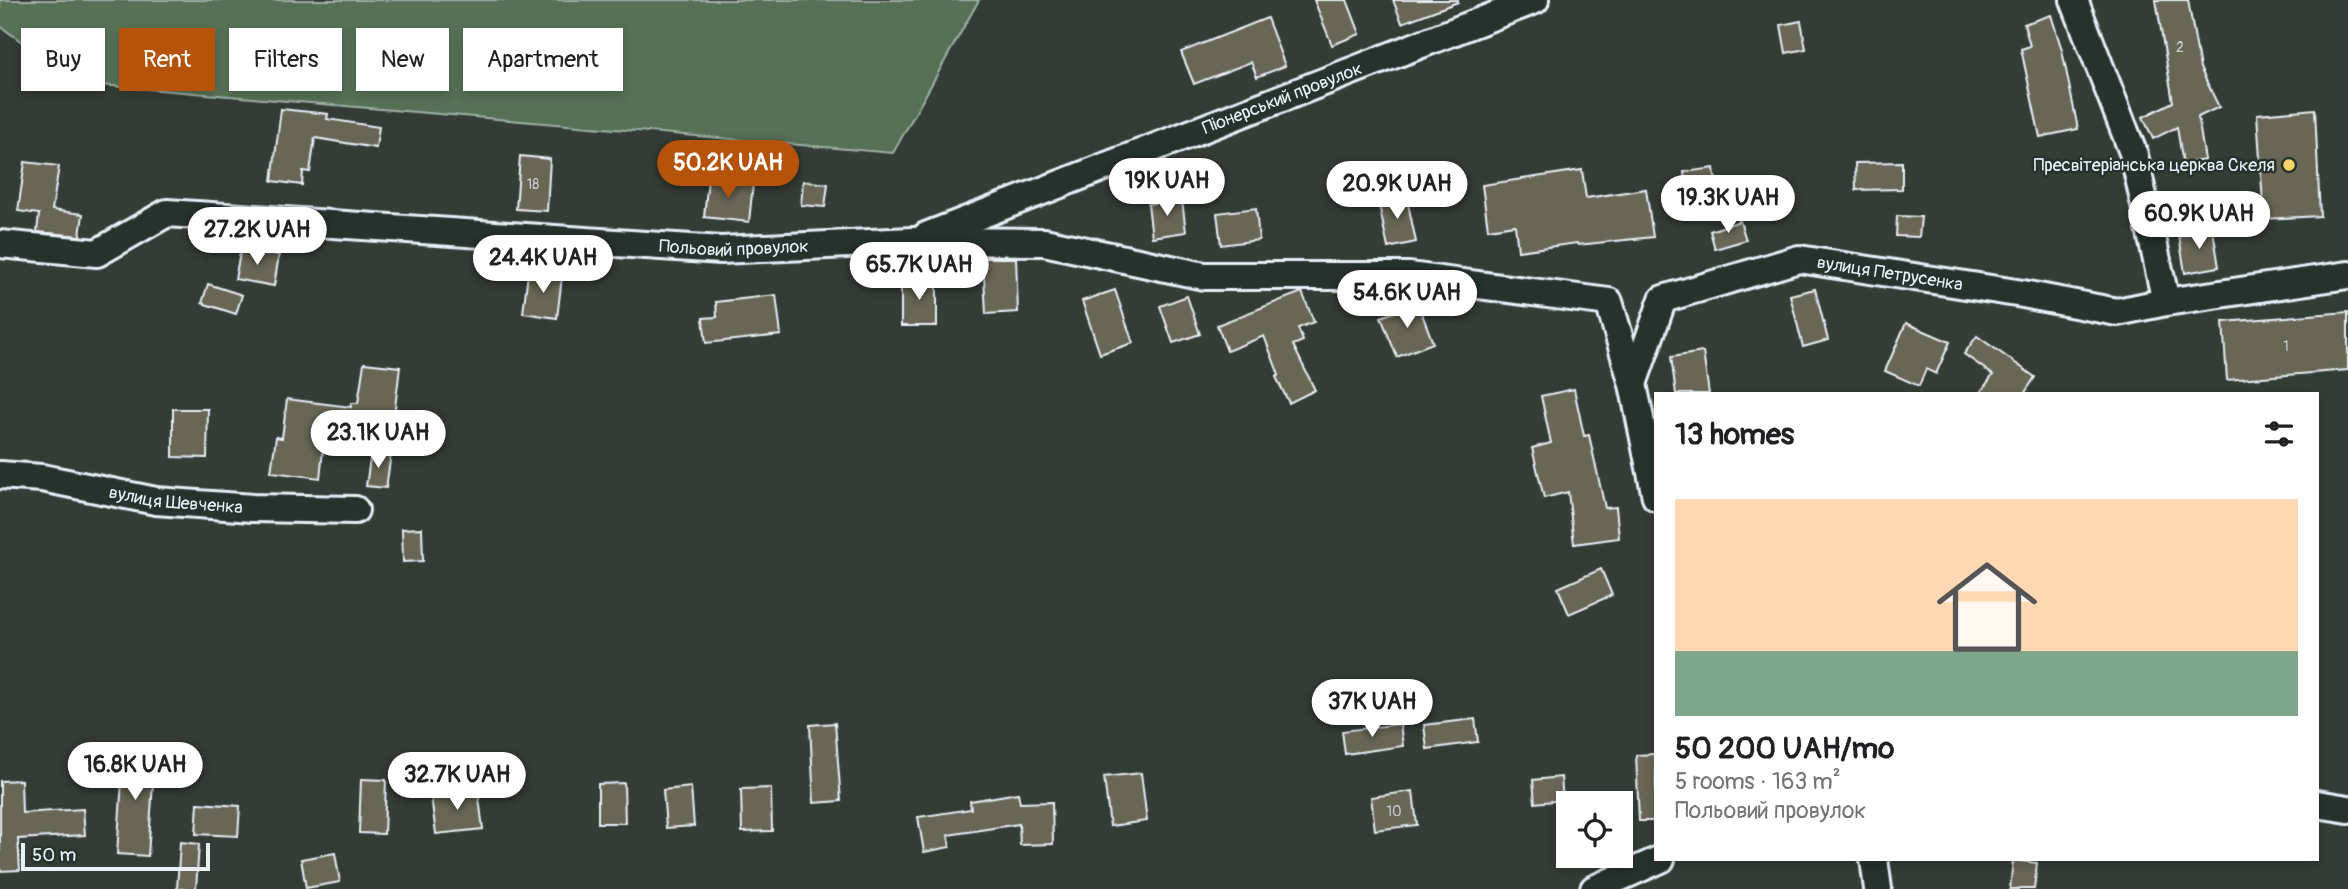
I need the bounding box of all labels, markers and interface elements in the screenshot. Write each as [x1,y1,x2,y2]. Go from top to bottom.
chip: Buy [21,28,105,91]
chip: Rent [119,28,215,91]
chip: Filters [229,28,342,91]
chip: New [356,28,449,91]
chip: Apartment [463,28,623,91]
house number: 2 [2176,39,2184,56]
street label: Піонерський провулок [1199,57,1365,139]
pin: 50.2K UAH [648,140,808,200]
text: 50.2K UAH [673,148,783,177]
place label: Пресвітеріанська церква Скеля [2033,154,2275,177]
marker: Пресвітеріанська церква Скеля [2281,157,2297,173]
pin: 19K UAH [1102,158,1232,218]
pin: 20.9K UAH [1317,162,1477,221]
text: 19K UAH [1125,166,1209,195]
text: 20.9K UAH [1342,169,1452,198]
house number: 18 [527,176,539,193]
pin: 19.3K UAH [1648,176,1808,235]
text: 19.3K UAH [1677,183,1779,212]
pin: 60.9K UAH [2119,191,2279,251]
text: 60.9K UAH [2144,199,2254,228]
pin: 27.2K UAH [177,208,337,267]
text: 27.2K UAH [204,215,310,244]
street label: Польовий провулок [658,234,809,262]
pin: 24.4K UAH [463,236,623,295]
text: 24.4K UAH [489,243,597,272]
pin: 65.7K UAH [839,243,999,302]
text: 65.7K UAH [866,250,972,279]
street label: вулиця Петрусенка [1815,250,1965,296]
pin: 54.6K UAH [1327,270,1487,330]
text: 54.6K UAH [1353,278,1461,307]
house number: 1 [2283,338,2289,355]
pin: 23.1K UAH [298,410,458,470]
icon: filters [2260,415,2298,453]
text: 13 homes [1675,416,1794,453]
text: 23.1K UAH [327,418,429,447]
street label: вулиця Шевченка [107,480,244,519]
icon: home [1924,544,2050,670]
pin: 37K UAH [1307,680,1437,739]
text: 37K UAH [1328,687,1416,716]
text: 50 200 UAH/mo [1675,730,1894,767]
pin: 16.8K UAH [55,742,215,802]
text: 16.8K UAH [84,750,186,779]
pin: 32.7K UAH [377,752,537,812]
text: 32.7K UAH [404,760,510,789]
text: 5 rooms · 163 m² [1675,767,1841,796]
map controls [1556,791,1633,868]
button: locate [1556,791,1633,868]
text: Польовий провулок [1675,796,1866,825]
house number: 10 [1386,803,1402,820]
scale bar [21,840,210,872]
text: 50 m [32,843,76,867]

